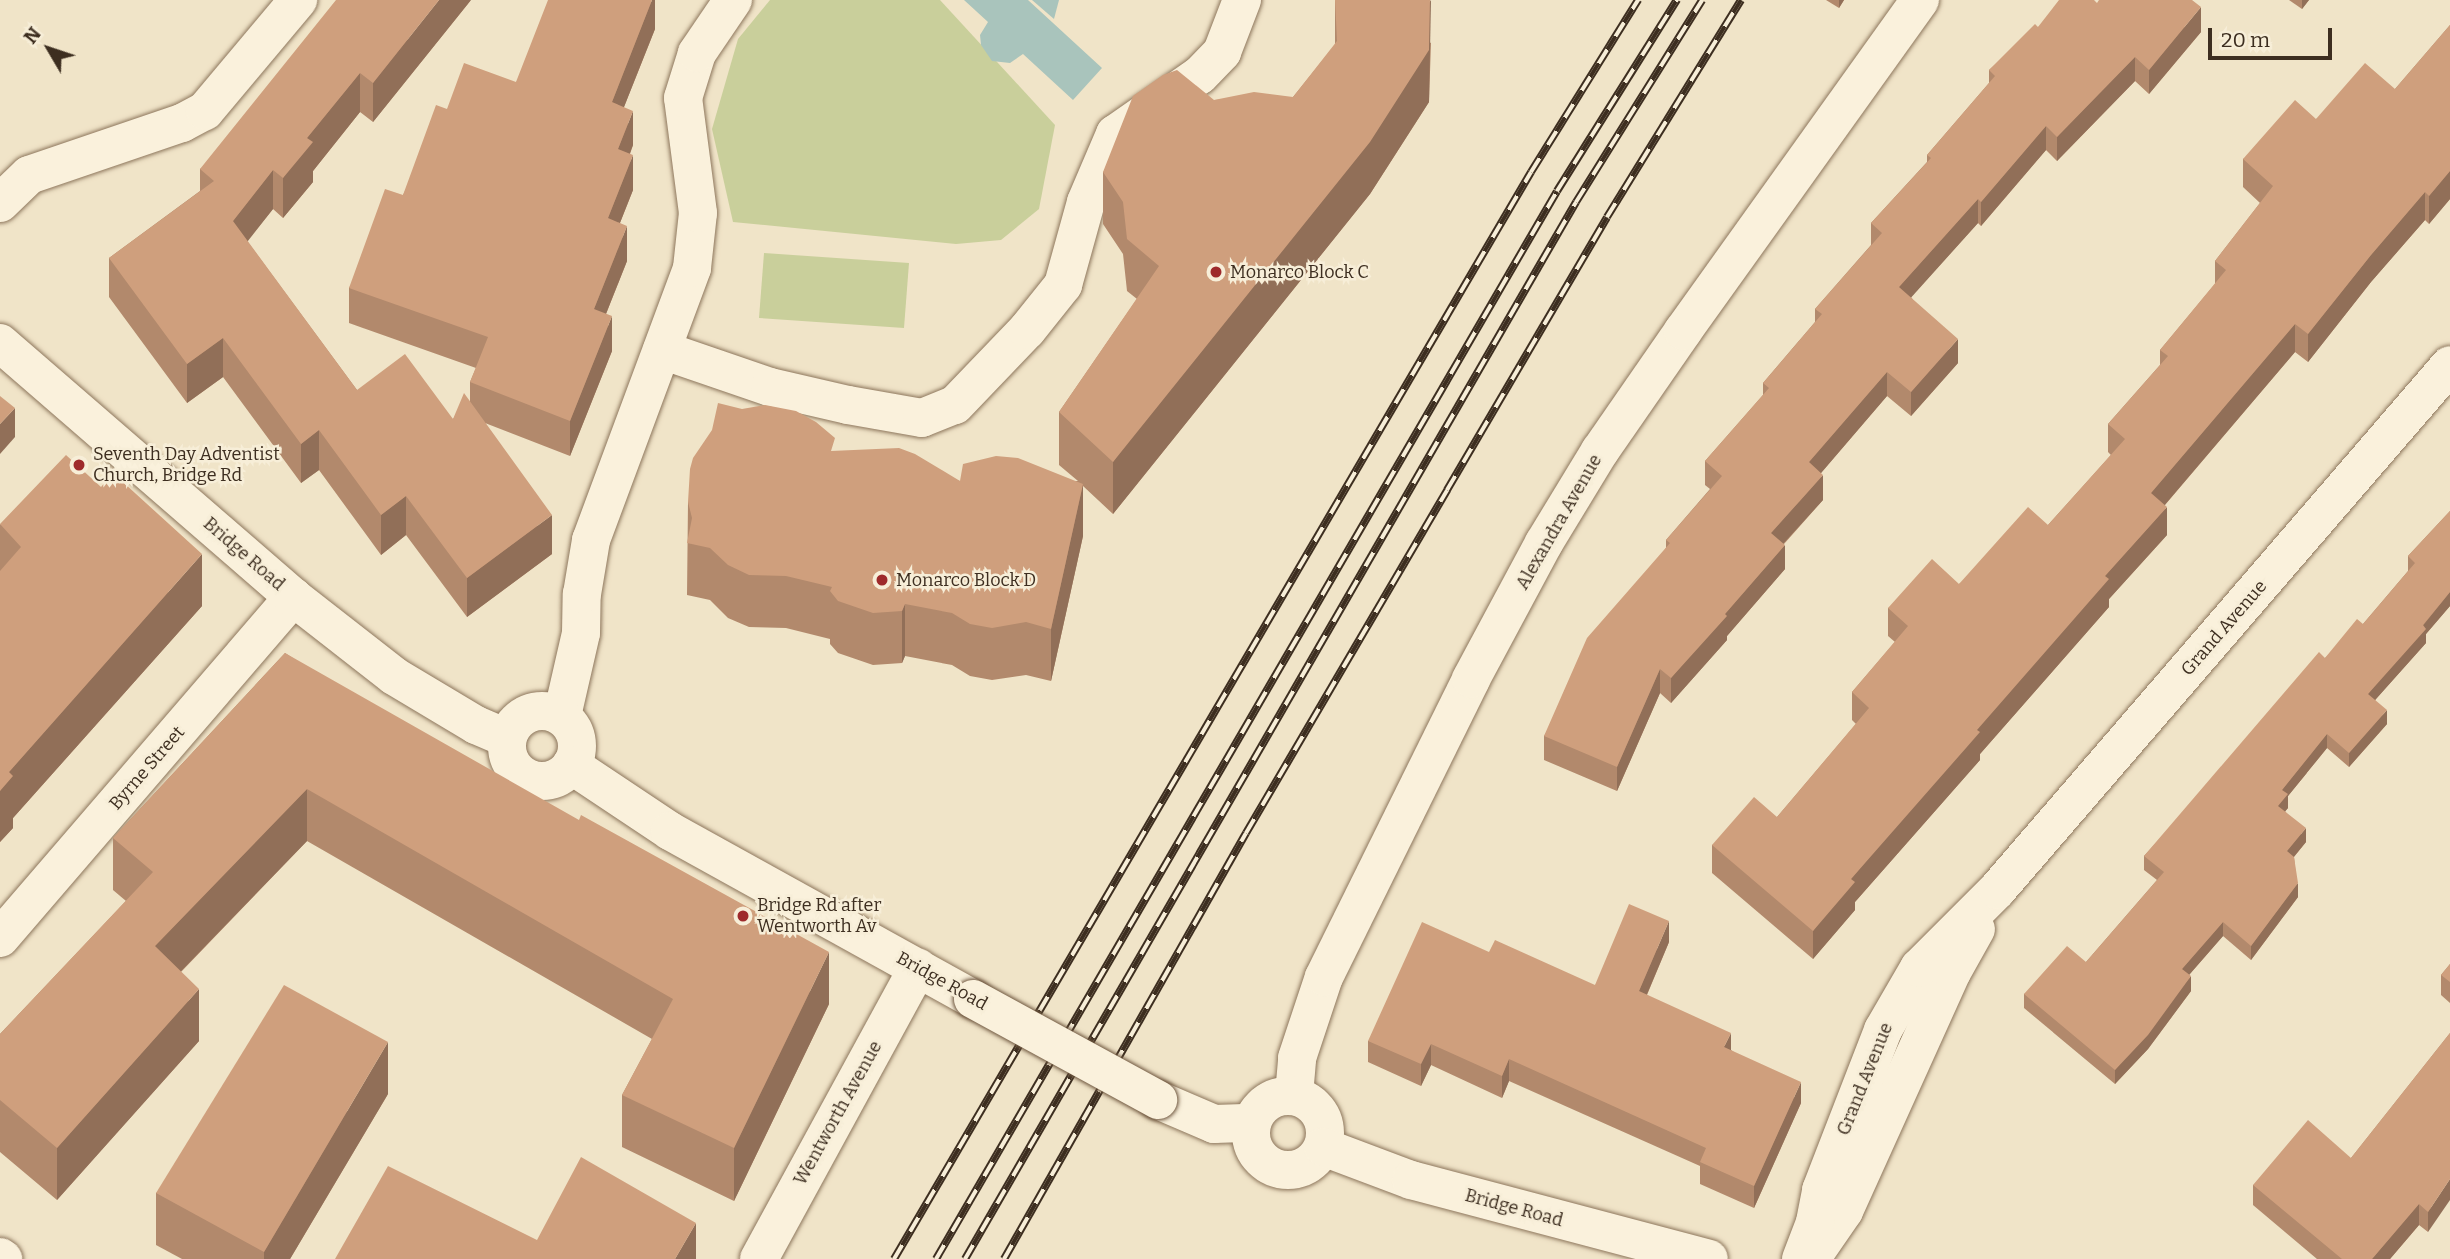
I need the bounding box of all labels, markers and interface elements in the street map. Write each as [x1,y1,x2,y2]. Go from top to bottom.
north arrow [14,14,84,84]
scale bar [2212,14,2336,58]
text: N [19,23,46,48]
text: 20 m [2221,27,2270,53]
place label: Monarco Block C [1230,261,1369,283]
marker: Monarco Block C [1208,264,1224,280]
place label: Seventh Day Adventist Church, Bridge Rd [93,444,280,486]
street label: Alexandra Avenue [1512,451,1606,593]
marker: Seventh Day Adventist Church, Bridge Rd [71,457,87,473]
street label: Bridge Road [199,513,289,595]
place label: Monarco Block D [896,569,1036,591]
marker: Monarco Block D [874,572,890,588]
street label: Grand Avenue [2177,576,2271,680]
street label: Byrne Street [105,722,189,814]
place label: Bridge Rd after Wentworth Av [757,895,881,937]
marker: Bridge Rd after Wentworth Av [735,908,751,924]
street label: Bridge Road [893,947,991,1015]
street label: Grand Avenue [1833,1020,1897,1138]
street label: Wentworth Avenue [789,1037,887,1189]
street label: Bridge Road [1463,1185,1565,1231]

